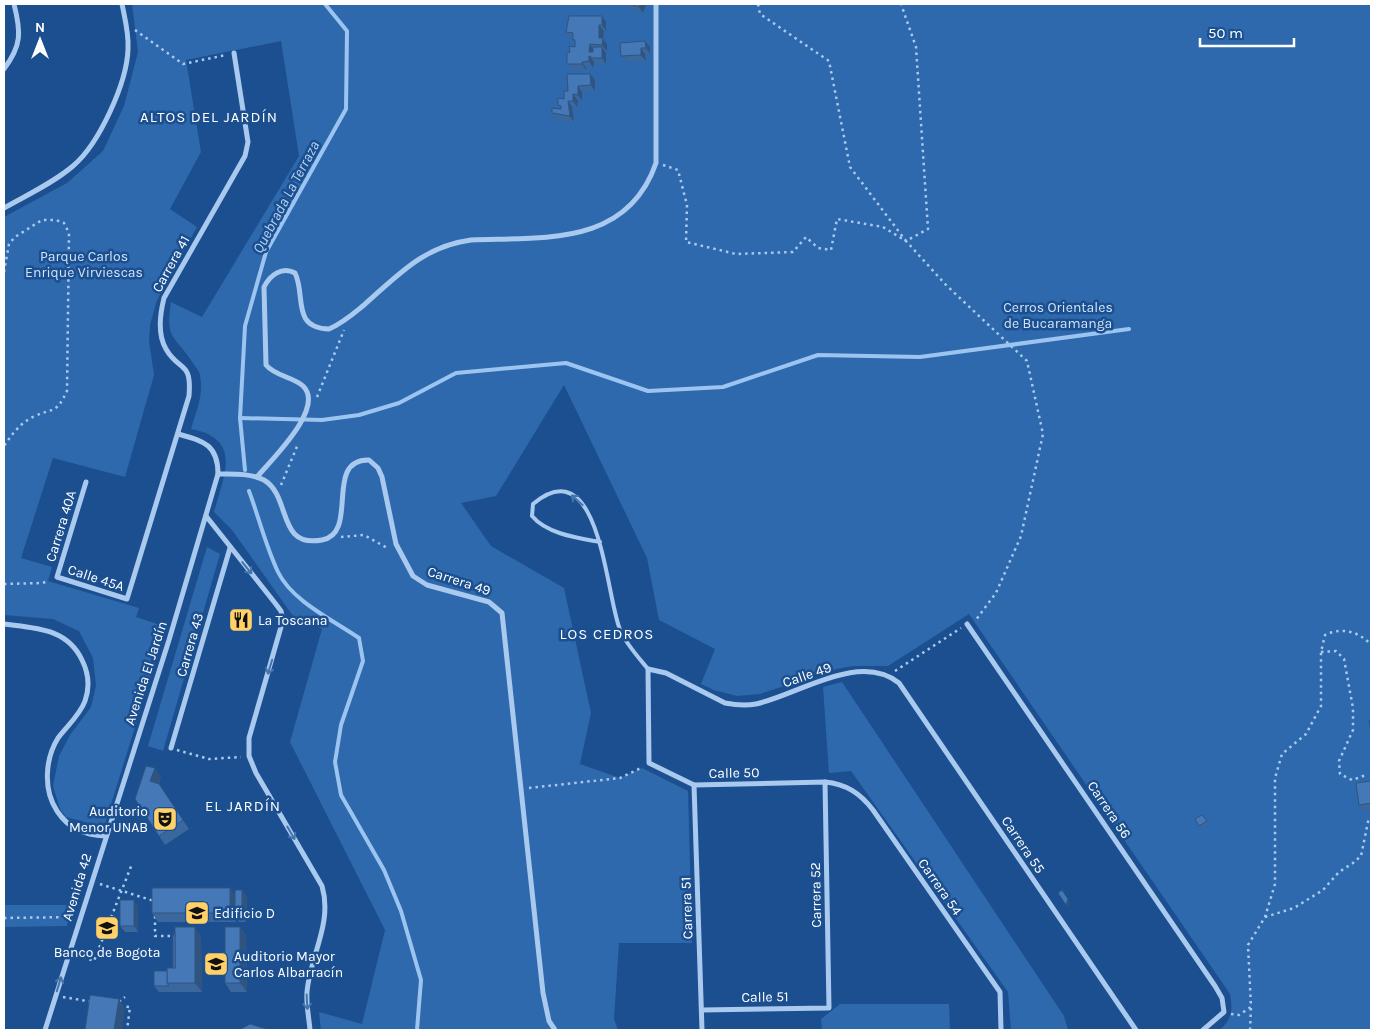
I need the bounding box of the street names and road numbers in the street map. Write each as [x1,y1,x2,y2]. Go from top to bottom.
street label: Carrera 41 [149,233,193,295]
street label: Carrera 40A [42,488,80,564]
street label: Calle 45A [66,561,126,595]
street label: Carrera 49 [425,563,493,599]
street label: Carrera 43 [173,611,207,679]
street label: Avenida El Jardín [121,619,171,727]
street label: Calle 49 [780,659,834,691]
street label: Calle 50 [708,764,760,782]
street label: Carrera 56 [1084,778,1134,842]
street label: Carrera 55 [998,813,1048,877]
street label: Avenida 42 [59,851,95,923]
street label: Carrera 54 [914,855,966,919]
street label: Carrera 52 [807,862,825,928]
street label: Carrera 51 [677,877,697,939]
street label: Calle 51 [741,988,789,1006]

